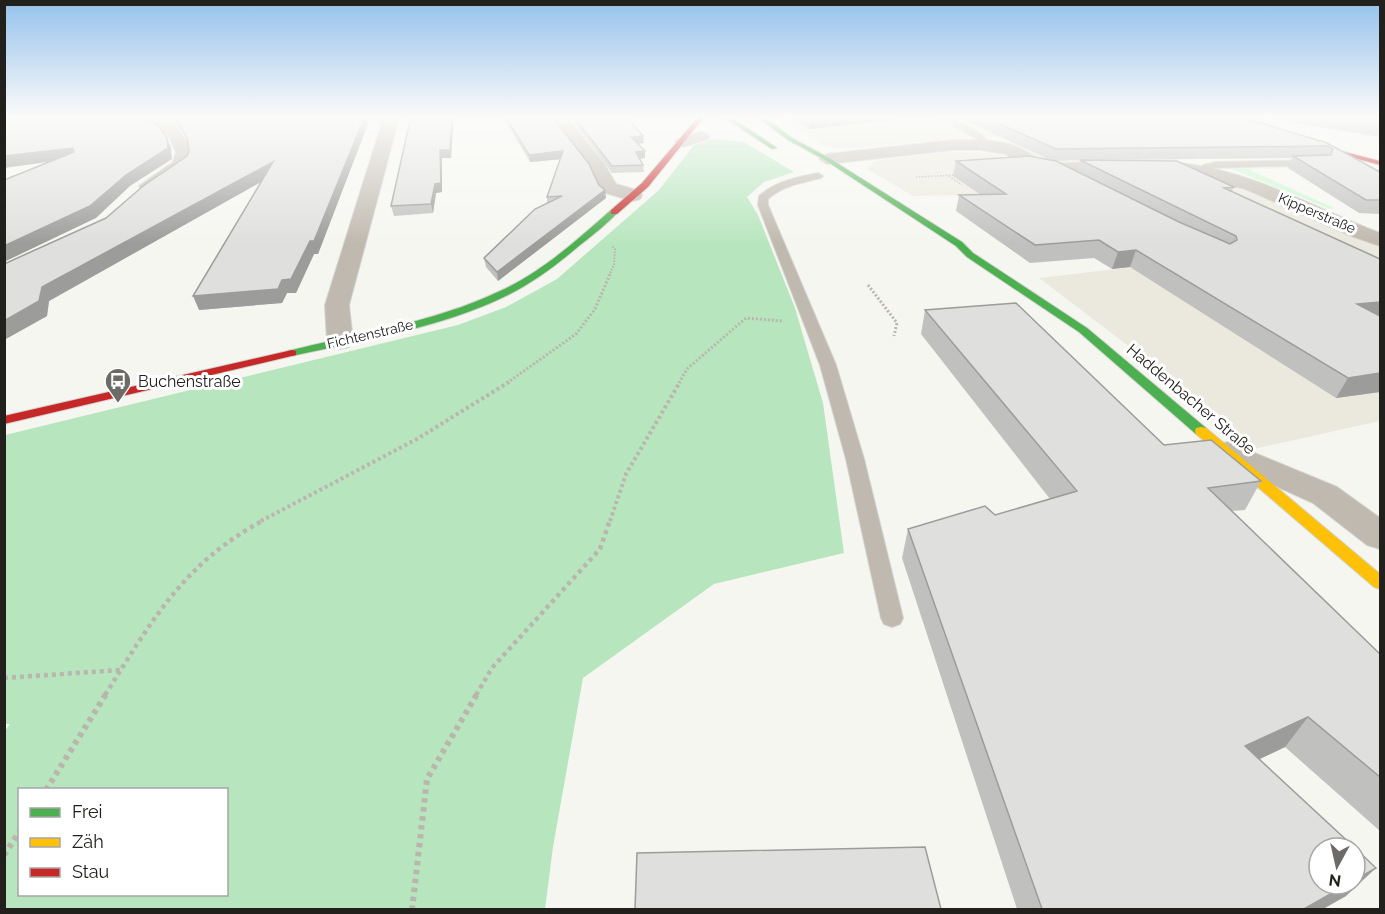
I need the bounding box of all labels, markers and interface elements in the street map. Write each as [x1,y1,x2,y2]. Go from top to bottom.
street label: Kipperstraße [1276,190,1358,236]
street label: Fichtenstraße [325,316,415,352]
street label: Haddenbacher Straße [1123,340,1259,458]
bus stop icon: Buchenstraße [103,366,133,404]
place label: Buchenstraße [138,372,241,391]
legend [18,788,228,896]
text: Frei [72,801,102,822]
text: Zäh [72,831,104,852]
north arrow [1307,836,1367,896]
text: Stau [72,861,109,882]
text: N [1328,870,1342,891]

